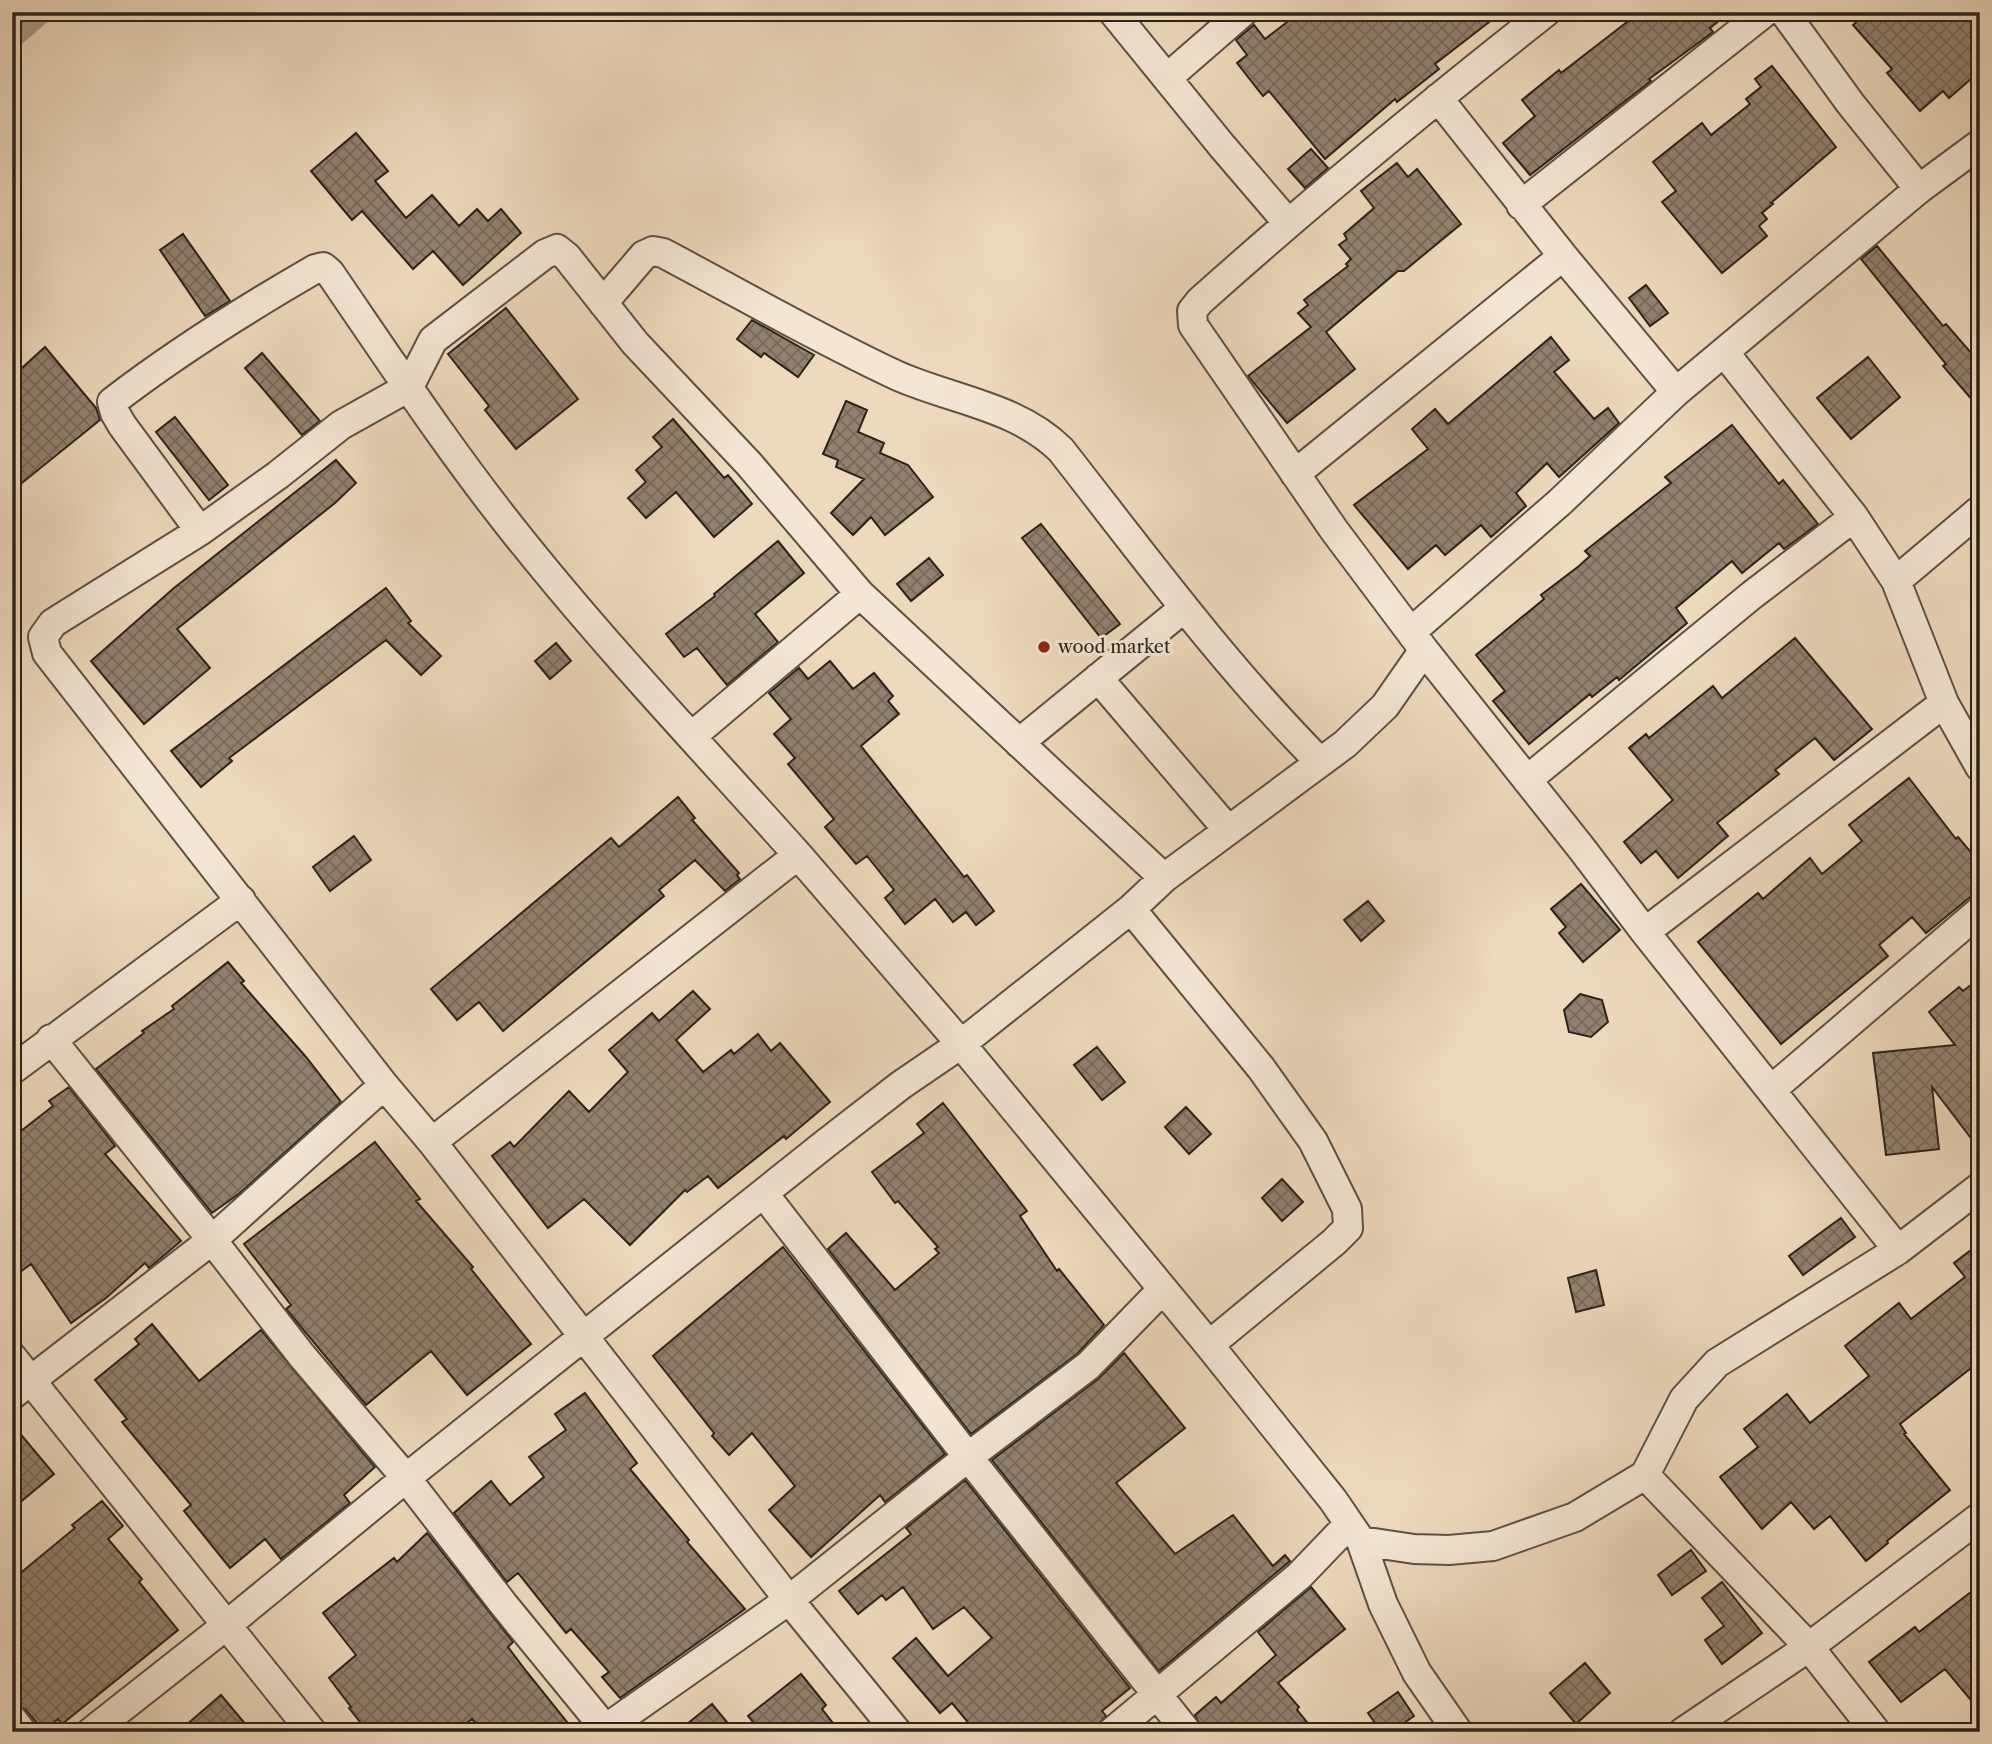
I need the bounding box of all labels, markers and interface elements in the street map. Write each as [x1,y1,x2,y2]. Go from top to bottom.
place label: wood market [1057,636,1171,658]
marker: wood market [1036,639,1052,655]

